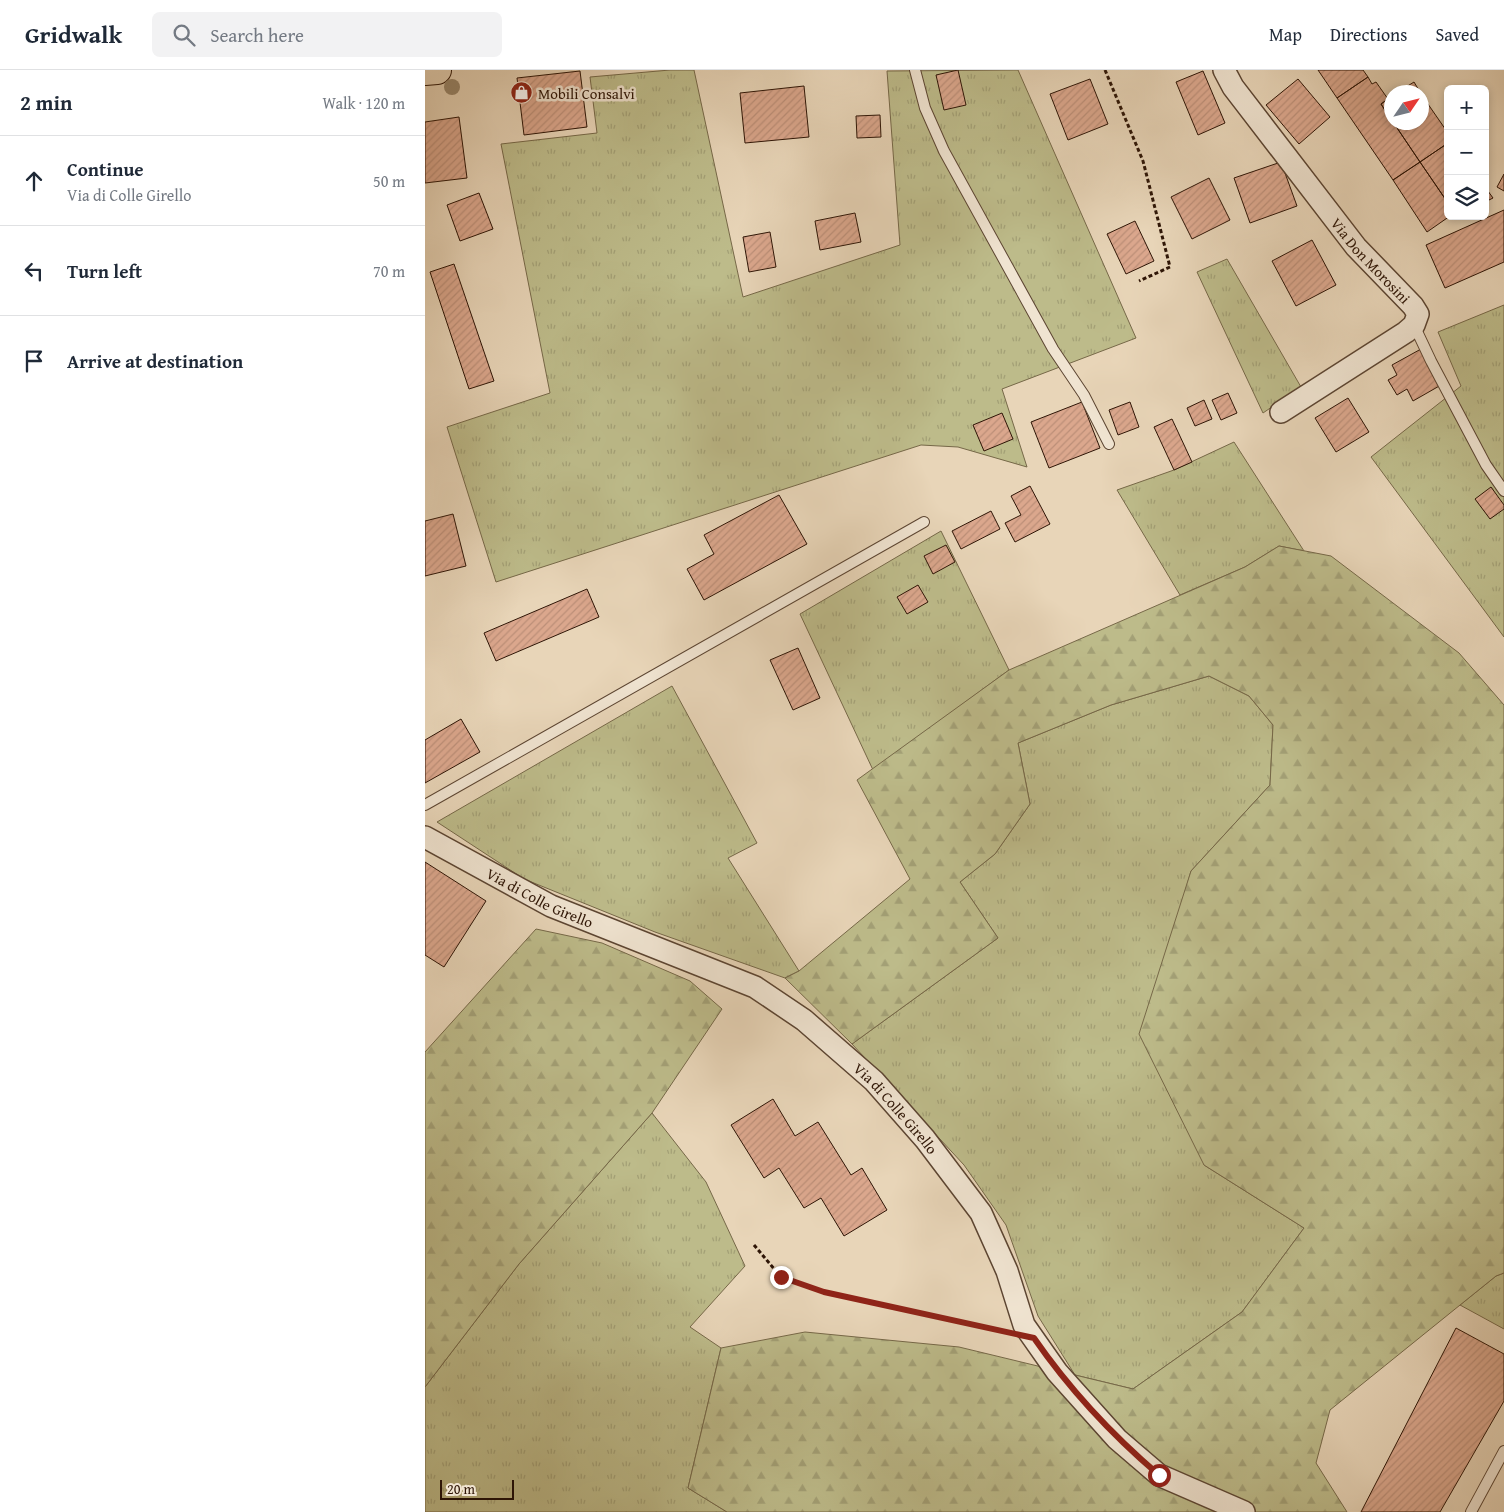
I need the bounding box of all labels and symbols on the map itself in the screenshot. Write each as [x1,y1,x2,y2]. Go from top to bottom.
shop icon: Mobili Consalvi [510,81,534,105]
place label: Mobili Consalvi [538,83,635,104]
north arrow [1384,85,1429,130]
street label: Via Don Morosini [1326,213,1415,308]
street label: Via di Colle Girello [483,862,597,932]
street label: Via di Colle Girello [849,1058,943,1158]
route end [770,1266,793,1289]
route start [1148,1464,1171,1487]
scale bar [440,1477,514,1500]

